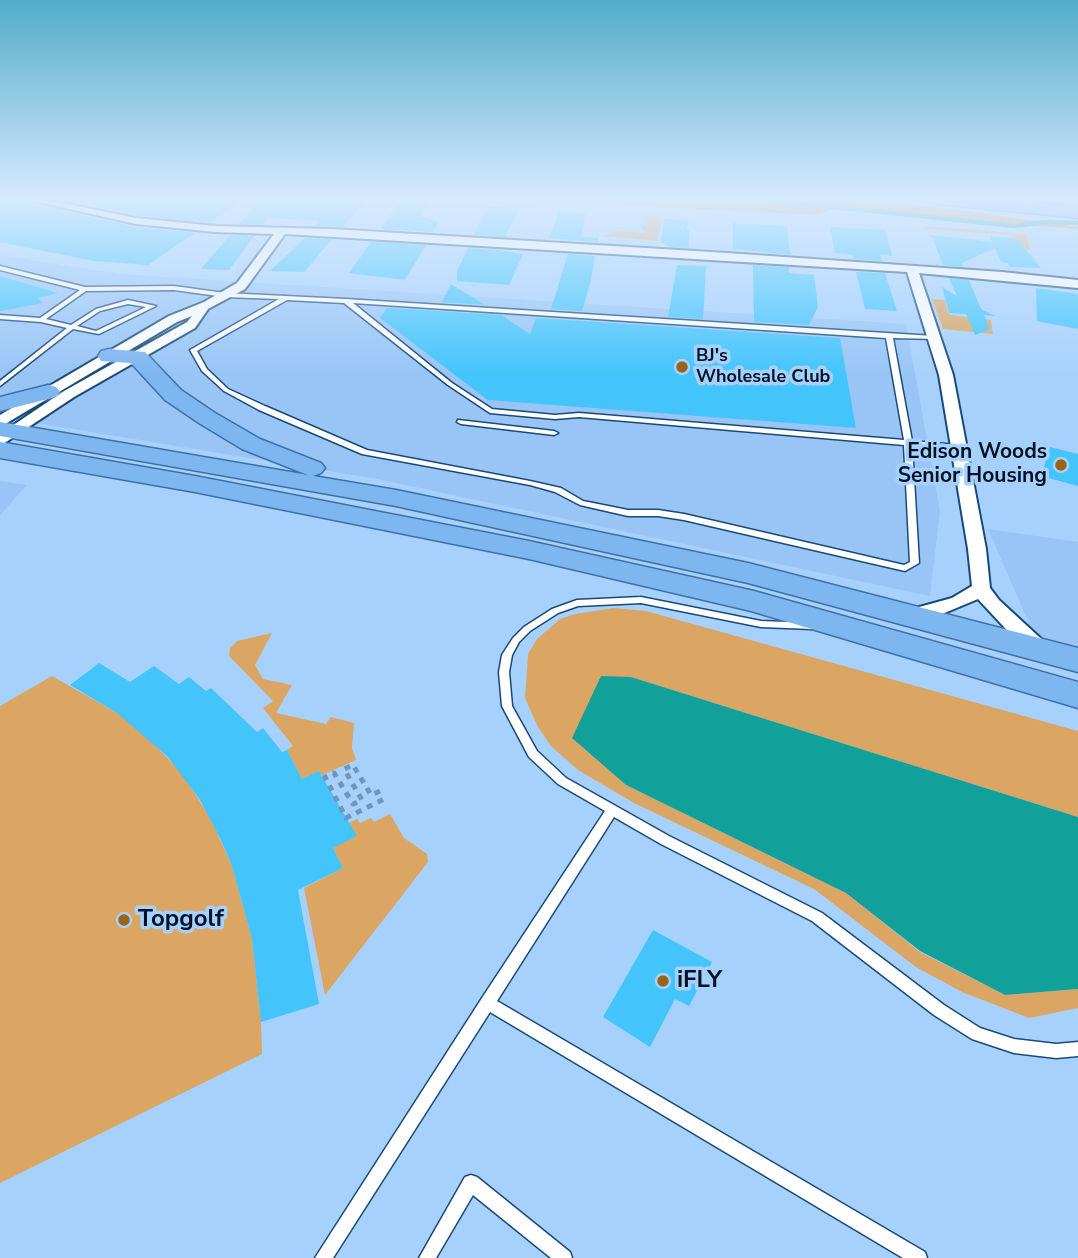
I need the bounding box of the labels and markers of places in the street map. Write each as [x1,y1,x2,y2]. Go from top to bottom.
place label: BJ's Wholesale Club [696,346,830,388]
marker: BJ's Wholesale Club [674,359,690,375]
place label: Edison Woods Senior Housing [898,440,1047,490]
marker: Edison Woods Senior Housing [1053,457,1069,473]
place label: Topgolf [138,906,224,934]
marker: Topgolf [116,912,132,928]
place label: iFLY [677,967,722,995]
marker: iFLY [655,973,671,989]

